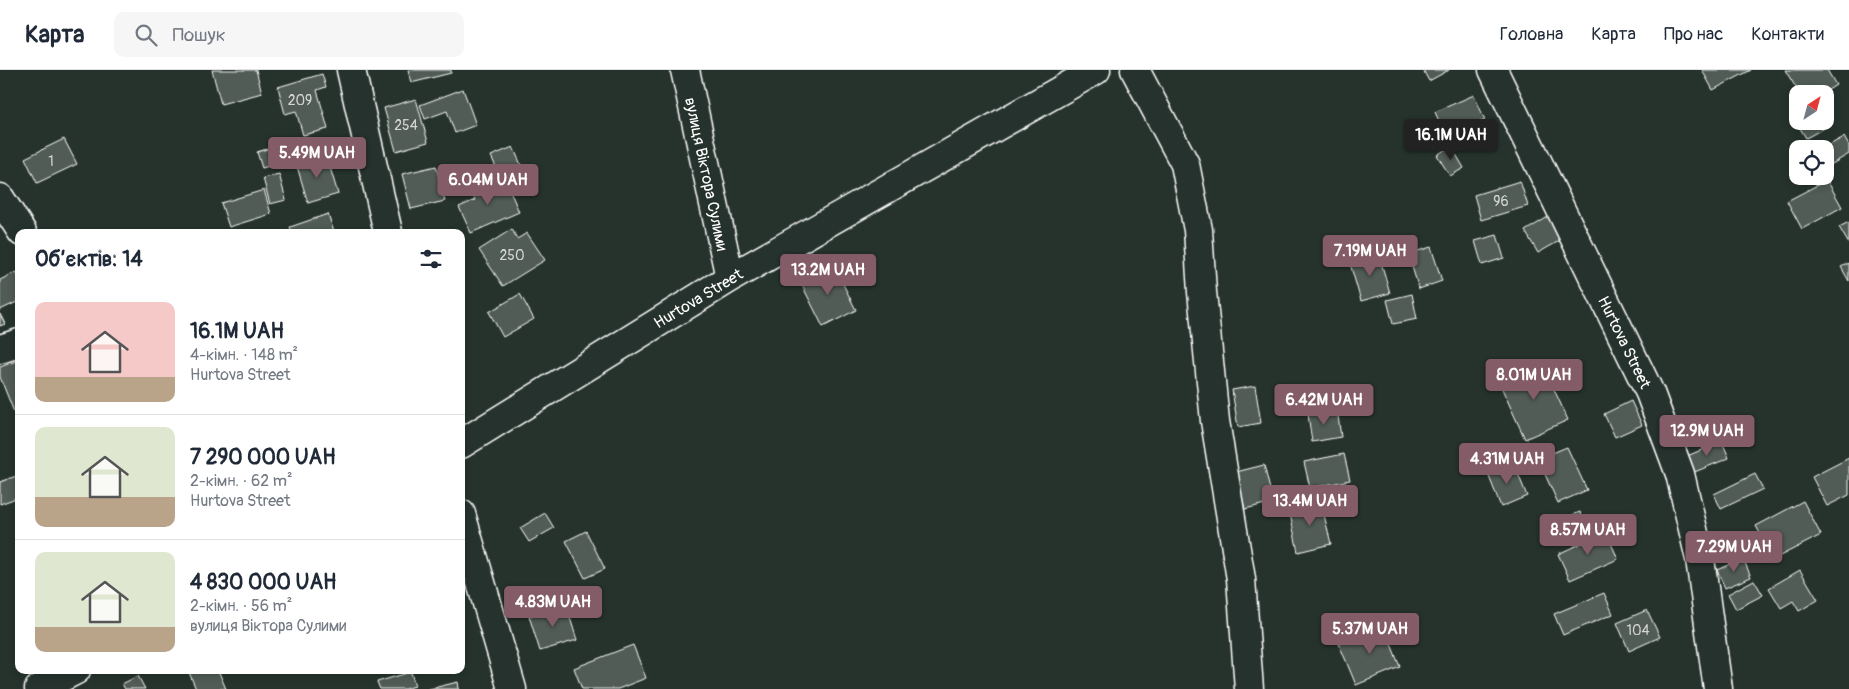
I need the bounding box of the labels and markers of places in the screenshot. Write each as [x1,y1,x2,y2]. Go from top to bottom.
pin: 16.1M UAH [1394,118,1508,161]
pin: 5.49M UAH [260,136,374,179]
pin: 6.04M UAH [431,164,545,206]
pin: 7.19M UAH [1313,234,1427,277]
pin: 13.2M UAH [771,254,885,296]
pin: 8.01M UAH [1477,358,1591,401]
pin: 6.42M UAH [1267,384,1381,426]
pin: 12.9M UAH [1650,414,1764,457]
pin: 4.31M UAH [1450,442,1564,485]
pin: 13.4M UAH [1253,484,1367,527]
pin: 8.57M UAH [1531,514,1645,556]
pin: 7.29M UAH [1677,530,1791,573]
pin: 4.83M UAH [496,586,610,628]
pin: 5.37M UAH [1313,612,1427,655]

